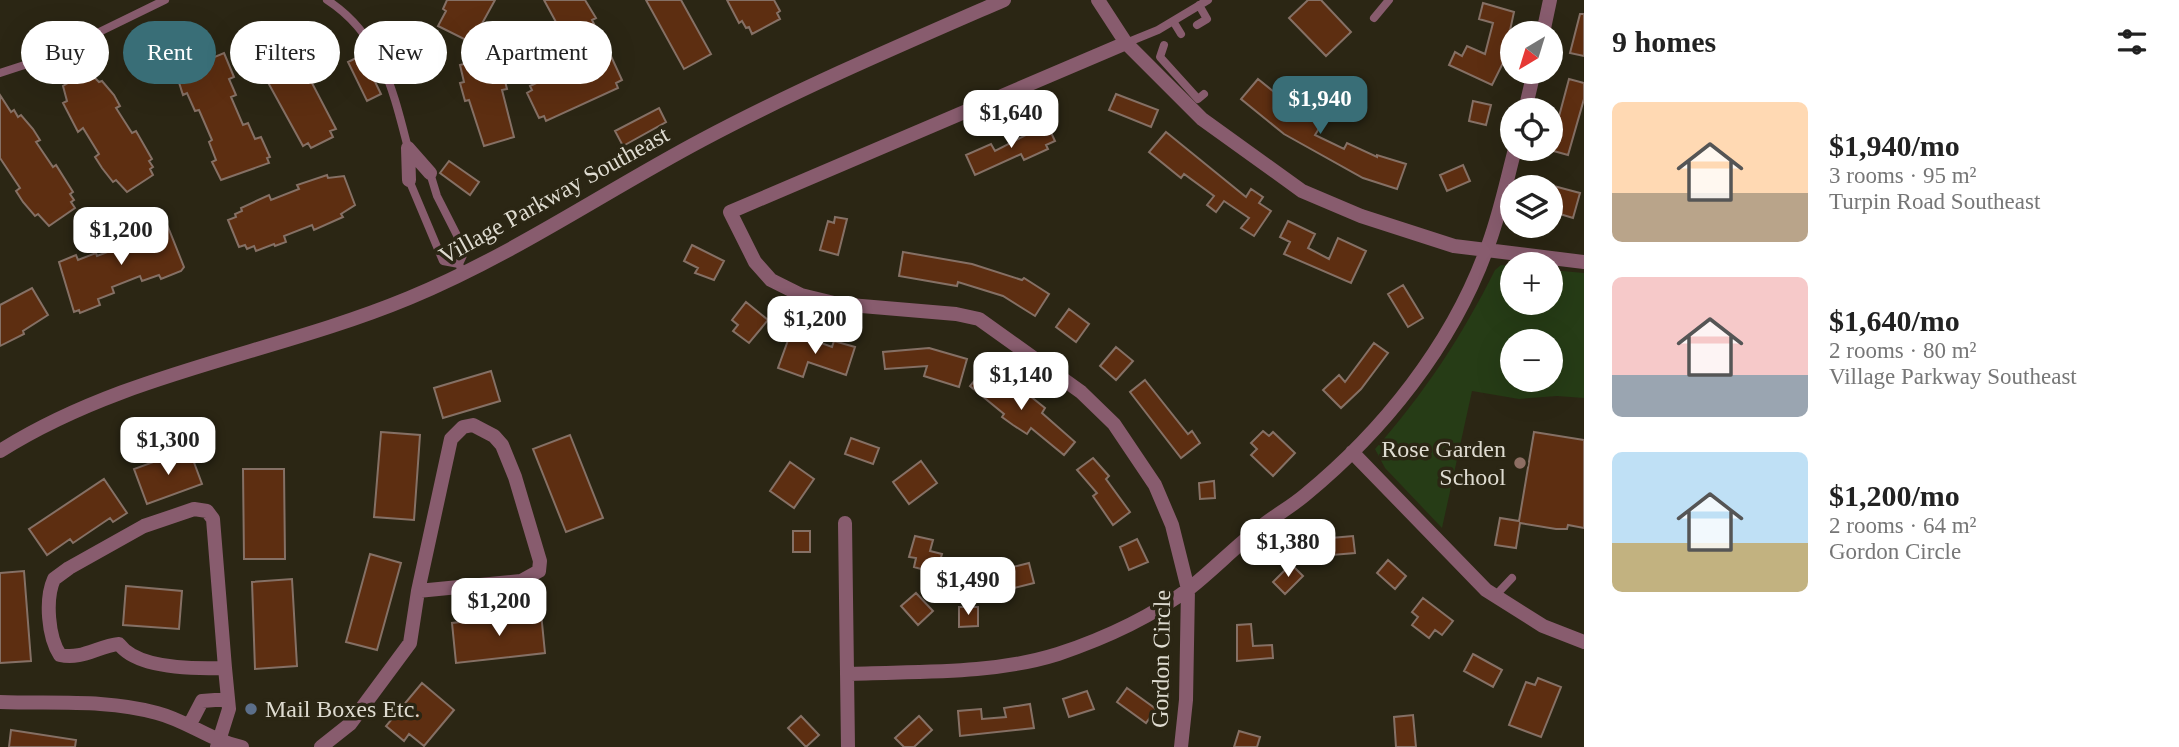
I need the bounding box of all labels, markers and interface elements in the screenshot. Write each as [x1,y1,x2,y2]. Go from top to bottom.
chip: Buy [21,21,109,84]
chip: Rent [123,21,216,84]
chip: Filters [230,21,340,84]
chip: New [354,21,447,84]
chip: Apartment [461,21,612,84]
north arrow [1500,21,1563,84]
map controls [1500,21,1563,392]
icon: filters [2113,23,2151,61]
text: 9 homes [1612,25,1716,58]
pin: $1,940 [1263,76,1377,136]
text: $1,940 [1288,86,1352,111]
pin: $1,640 [954,90,1068,150]
button: locate [1500,98,1563,161]
text: $1,640 [979,100,1043,125]
street label: Village Parkway Southeast [435,121,674,269]
text: $1,940/mo [1829,129,1960,162]
icon: home [1668,130,1752,214]
text: 3 rooms · 95 m² [1829,163,1976,188]
button: layers [1500,175,1563,238]
text: Turpin Road Southeast [1829,189,2040,214]
pin: $1,200 [64,208,178,267]
text: $1,200 [89,217,153,242]
button: + [1500,252,1563,315]
pin: $1,200 [758,296,872,356]
text: $1,640/mo [1829,304,1960,337]
icon: home [1668,305,1752,389]
text: $1,200 [783,306,847,331]
button: − [1500,329,1563,392]
text: 2 rooms · 80 m² [1829,338,1976,363]
pin: $1,140 [964,352,1078,412]
text: $1,140 [989,362,1053,387]
text: Village Parkway Southeast [1829,364,2077,389]
pin: $1,300 [111,418,225,477]
text: $1,300 [136,427,200,452]
place label: Rose Garden School [1381,436,1506,490]
marker: Rose Garden School [1512,455,1528,471]
text: $1,200/mo [1829,479,1960,512]
icon: home [1668,480,1752,564]
text: 2 rooms · 64 m² [1829,513,1976,538]
pin: $1,380 [1231,520,1345,579]
text: $1,380 [1256,529,1320,554]
text: Gordon Circle [1829,539,1961,564]
pin: $1,490 [911,558,1025,617]
text: $1,490 [936,567,1000,592]
pin: $1,200 [442,578,556,638]
text: $1,200 [467,588,531,613]
street label: Gordon Circle [1147,590,1175,728]
place label: Mail Boxes Etc. [265,696,420,722]
marker: Mail Boxes Etc. [243,701,259,717]

